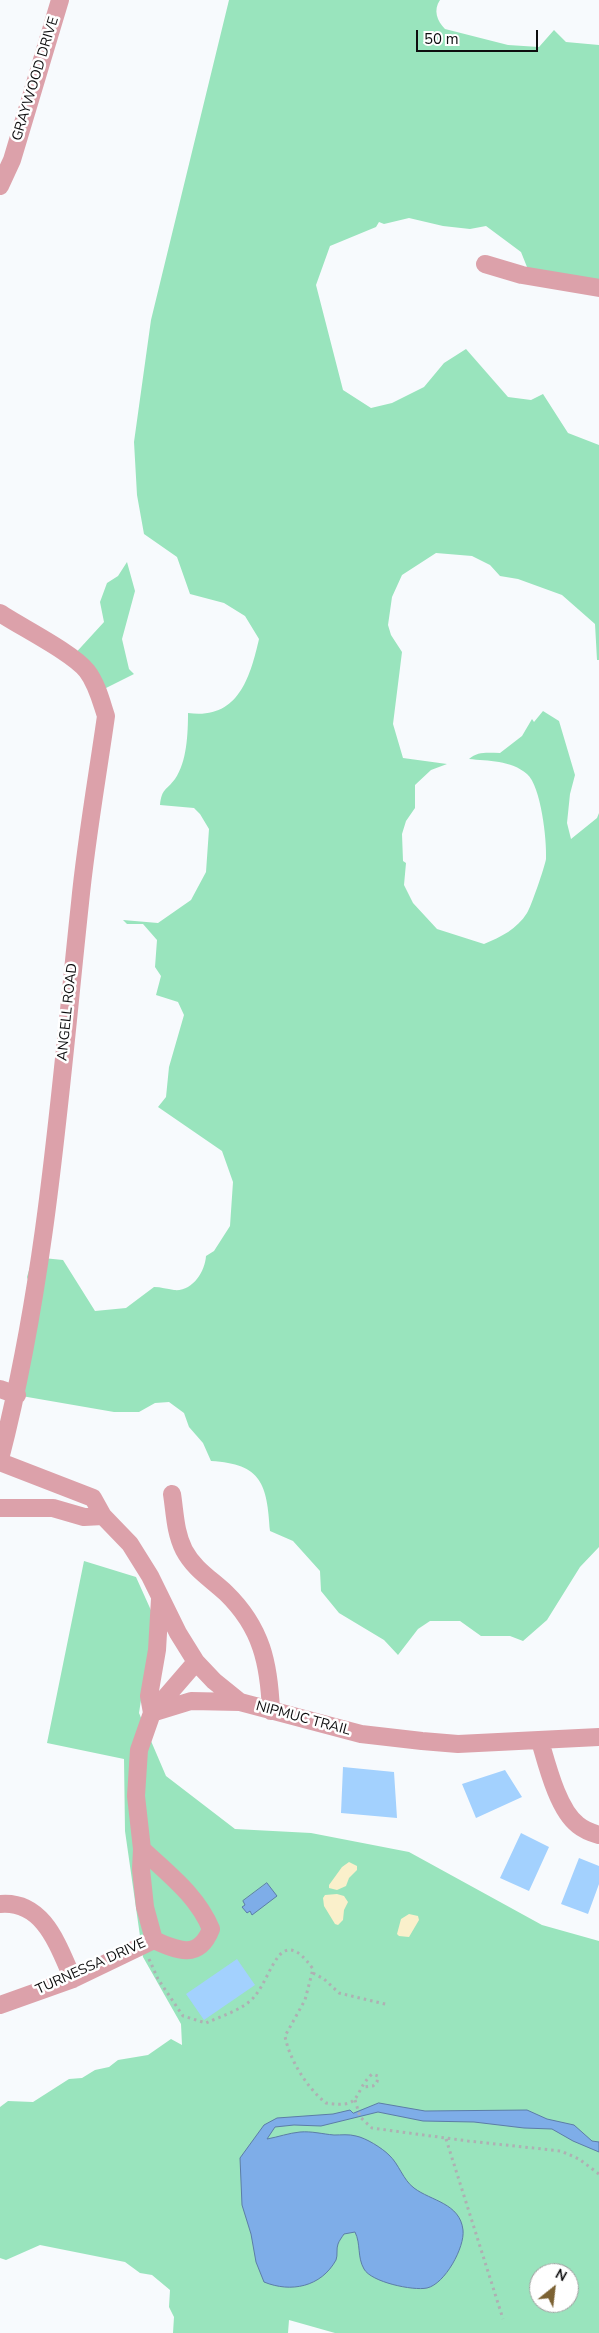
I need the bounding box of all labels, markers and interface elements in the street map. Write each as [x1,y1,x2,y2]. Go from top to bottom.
street label: GRAYWOOD DRIVE [9,15,63,143]
scale bar [419,20,542,52]
text: 50 m [424,29,459,49]
street label: ANGELL ROAD [55,962,81,1062]
street label: NIPMUC TRAIL [254,1698,352,1740]
street label: TURNESSA DRIVE [33,1935,149,1999]
north arrow [529,2263,579,2313]
text: N [552,2264,570,2286]

